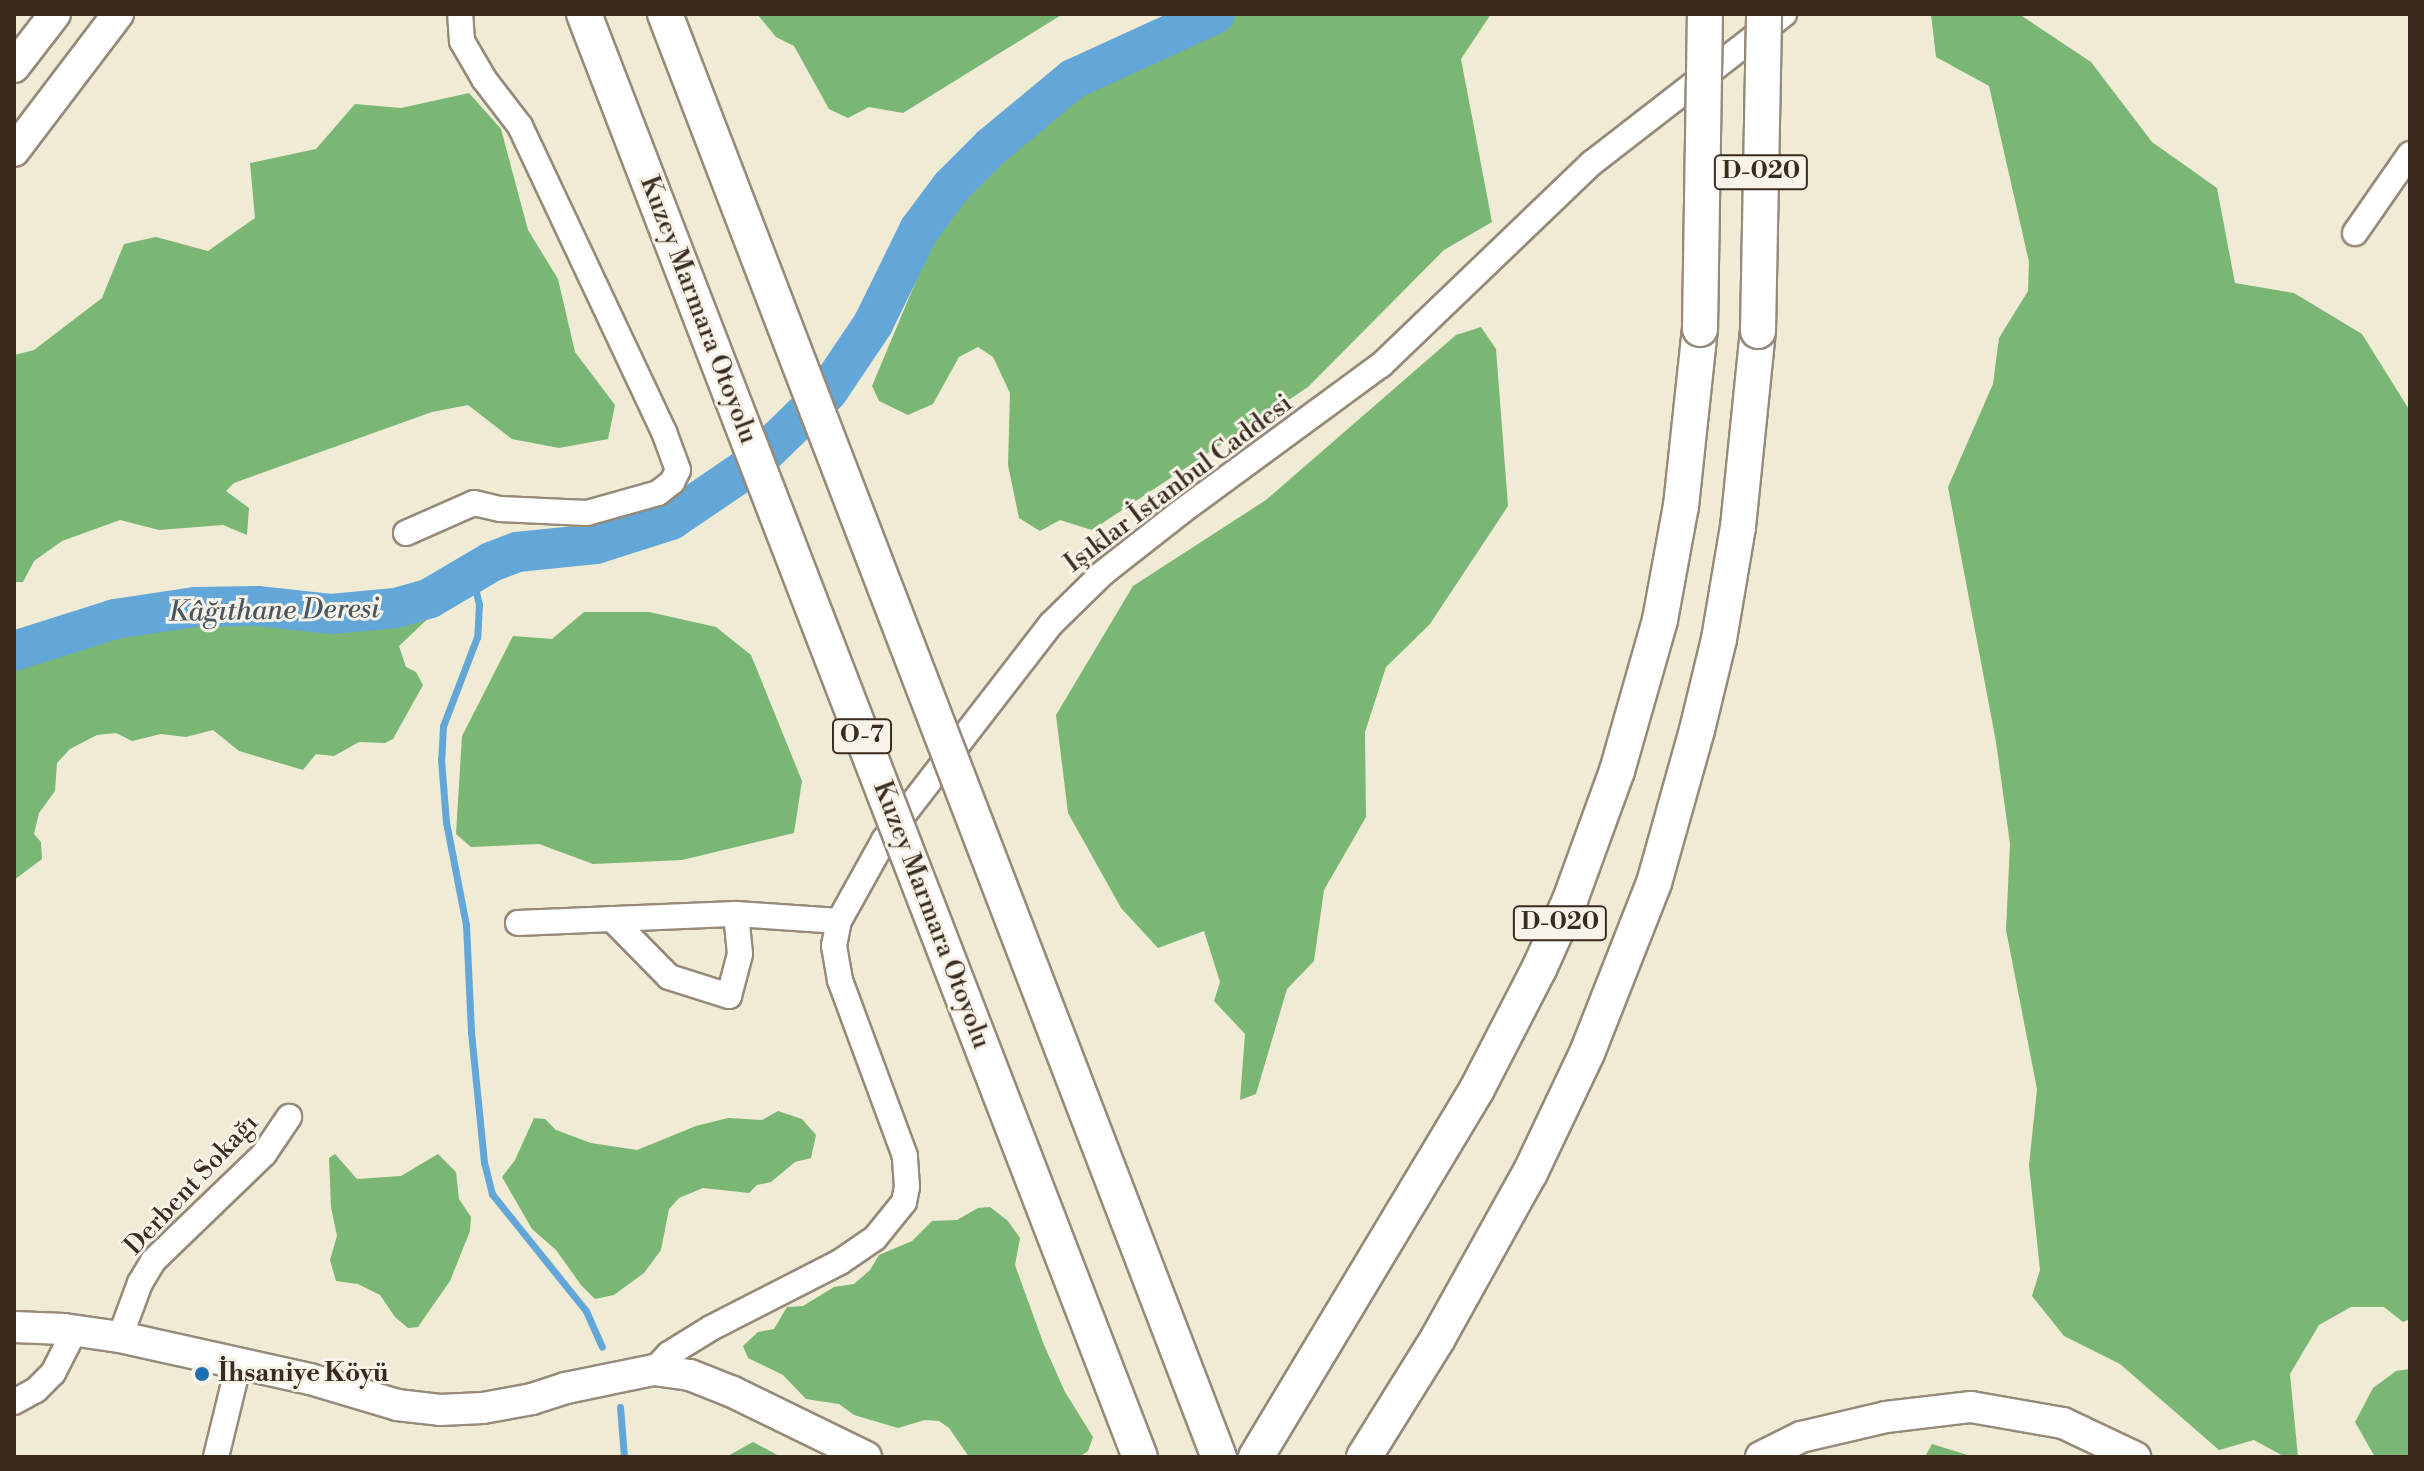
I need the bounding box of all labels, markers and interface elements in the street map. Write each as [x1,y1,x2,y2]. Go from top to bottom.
road number: D-020 [1713,152,1809,192]
street label: Kuzey Marmara Otoyolu [633,172,763,448]
street label: Işıklar İstanbul Caddesi [1059,388,1299,580]
water label: Kâğıthane Deresi [168,592,380,630]
road number: O-7 [832,716,892,756]
street label: Kuzey Marmara Otoyolu [866,777,996,1053]
road number: D-020 [1512,903,1608,943]
street label: Derbent Sokağı [119,1108,265,1262]
place label: İhsaniye Köyü [218,1358,389,1390]
marker: İhsaniye Köyü [193,1365,211,1383]

